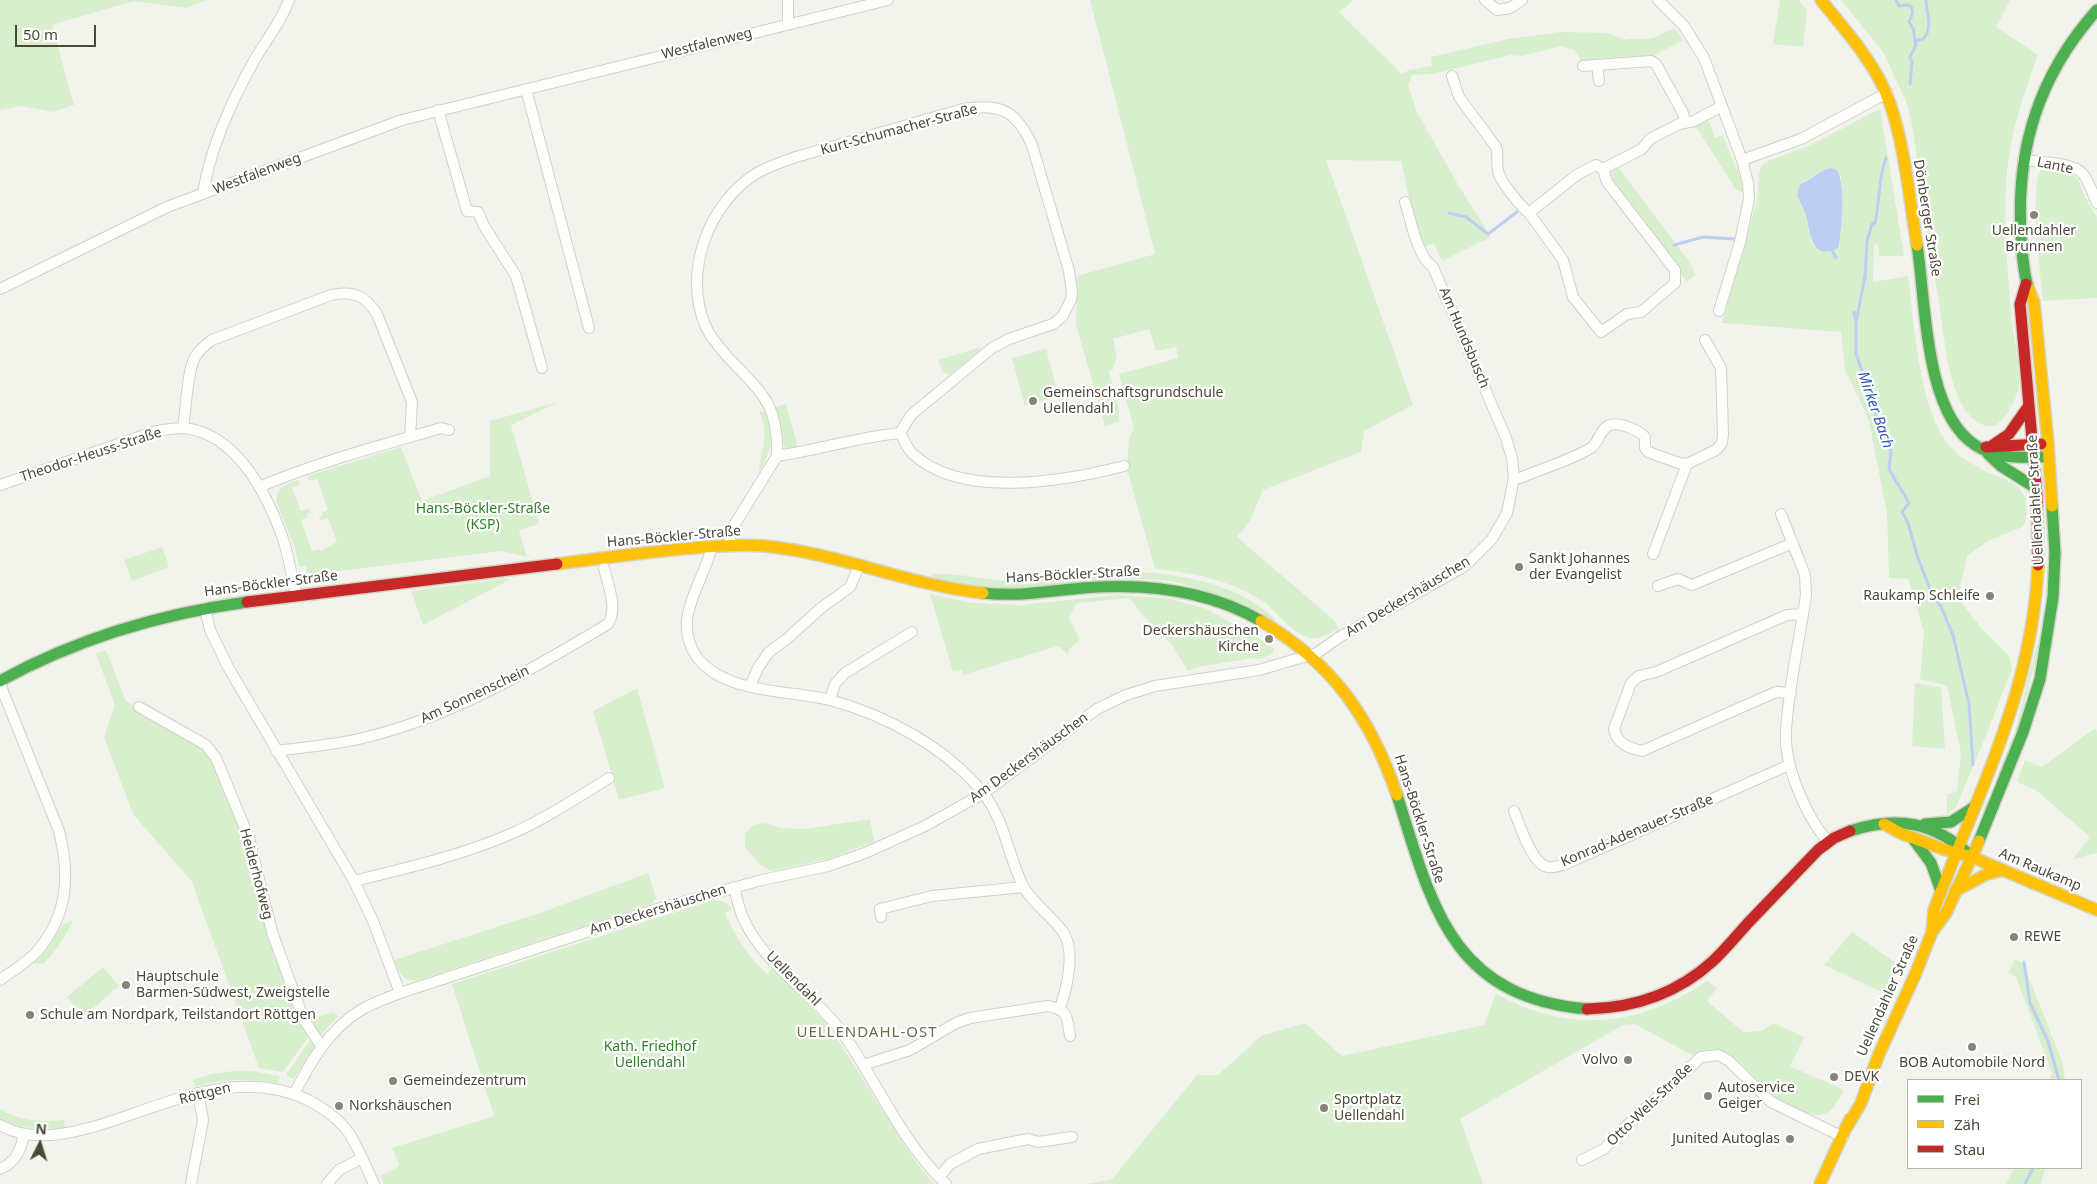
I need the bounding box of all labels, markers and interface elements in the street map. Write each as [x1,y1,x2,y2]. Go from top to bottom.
scale bar [18,15,99,47]
text: 50 m [23,24,58,44]
street label: Westfalenweg [660,25,754,63]
street label: Kurt-Schumacher-Straße [819,101,979,159]
street label: Westfalenweg [211,150,303,198]
street label: Lante [2035,154,2075,178]
street label: Dönberger Straße [1909,158,1945,278]
marker: Uellendahler Brunnen [2028,209,2040,221]
place label: Uellendahler Brunnen [1992,223,2076,256]
street label: Am Hundsbusch [1435,285,1493,391]
water label: Mirker Bach [1853,369,1897,451]
place label: Gemeinschaftsgrundschule Uellendahl [1043,385,1223,418]
marker: Gemeinschaftsgrundschule Uellendahl [1027,395,1039,407]
street label: Theodor-Heuss-Straße [18,424,164,486]
street label: Uellendahler Straße [2024,434,2048,566]
park label: Hans-Böckler-Straße (KSP) [416,501,550,534]
street label: Hans-Böckler-Straße [606,523,742,551]
place label: Sankt Johannes der Evangelist [1529,551,1630,584]
street label: Am Deckershäuschen [1343,553,1473,641]
marker: Sankt Johannes der Evangelist [1513,561,1525,573]
street label: Hans-Böckler-Straße [1005,563,1141,587]
street label: Hans-Böckler-Straße [203,567,339,601]
place label: Raukamp Schleife [1863,588,1980,604]
marker: Raukamp Schleife [1984,590,1996,602]
place label: Deckershäuschen Kirche [1143,623,1259,656]
marker: Deckershäuschen Kirche [1263,633,1275,645]
street label: Am Sonnenschein [418,662,532,728]
street label: Am Deckershäuschen [967,709,1091,807]
street label: Hans-Böckler-Straße [1390,752,1448,886]
street label: Konrad-Adenauer-Straße [1558,791,1716,871]
street label: Heiderhofweg [236,827,276,921]
street label: Am Raukamp [1996,845,2084,895]
street label: Am Deckershäuschen [588,881,728,939]
place label: REWE [2024,929,2061,945]
marker: REWE [2008,931,2020,943]
street label: Uellendahler Straße [1854,933,1922,1059]
street label: Uellendahl [762,948,824,1010]
place label: Hauptschule Barmen-Südwest, Zweigstelle [136,969,330,1002]
marker: Hauptschule Barmen-Südwest, Zweigstelle [120,979,132,991]
place label: Schule am Nordpark, Teilstandort Röttgen [40,1007,316,1023]
marker: Schule am Nordpark, Teilstandort Röttgen [24,1009,36,1021]
district label: UELLENDAHL-OST [795,1024,939,1042]
park label: Kath. Friedhof Uellendahl [604,1039,696,1072]
marker: BOB Automobile Nord [1966,1041,1978,1053]
place label: Volvo [1582,1052,1618,1068]
marker: Volvo [1622,1054,1634,1066]
place label: BOB Automobile Nord [1899,1055,2045,1071]
street label: Otto-Wels-Straße [1604,1060,1696,1150]
place label: DEVK [1844,1069,1879,1085]
marker: DEVK [1828,1071,1840,1083]
place label: Gemeindezentrum [403,1073,526,1089]
marker: Gemeindezentrum [387,1075,399,1087]
legend [1907,1079,2082,1169]
street label: Röttgen [178,1080,232,1108]
place label: Autoservice Geiger [1718,1080,1795,1112]
text: Frei [1954,1089,1980,1109]
marker: Autoservice Geiger [1702,1090,1714,1102]
place label: Sportplatz Uellendahl [1334,1092,1405,1124]
place label: Norkshäuschen [349,1098,452,1114]
marker: Norkshäuschen [333,1100,345,1112]
marker: Sportplatz Uellendahl [1318,1102,1330,1114]
text: Zäh [1954,1114,1980,1134]
north arrow [15,1119,65,1169]
text: N [35,1119,48,1139]
place label: Junited Autoglas [1672,1131,1780,1147]
marker: Junited Autoglas [1784,1133,1796,1145]
text: Stau [1954,1139,1985,1159]

